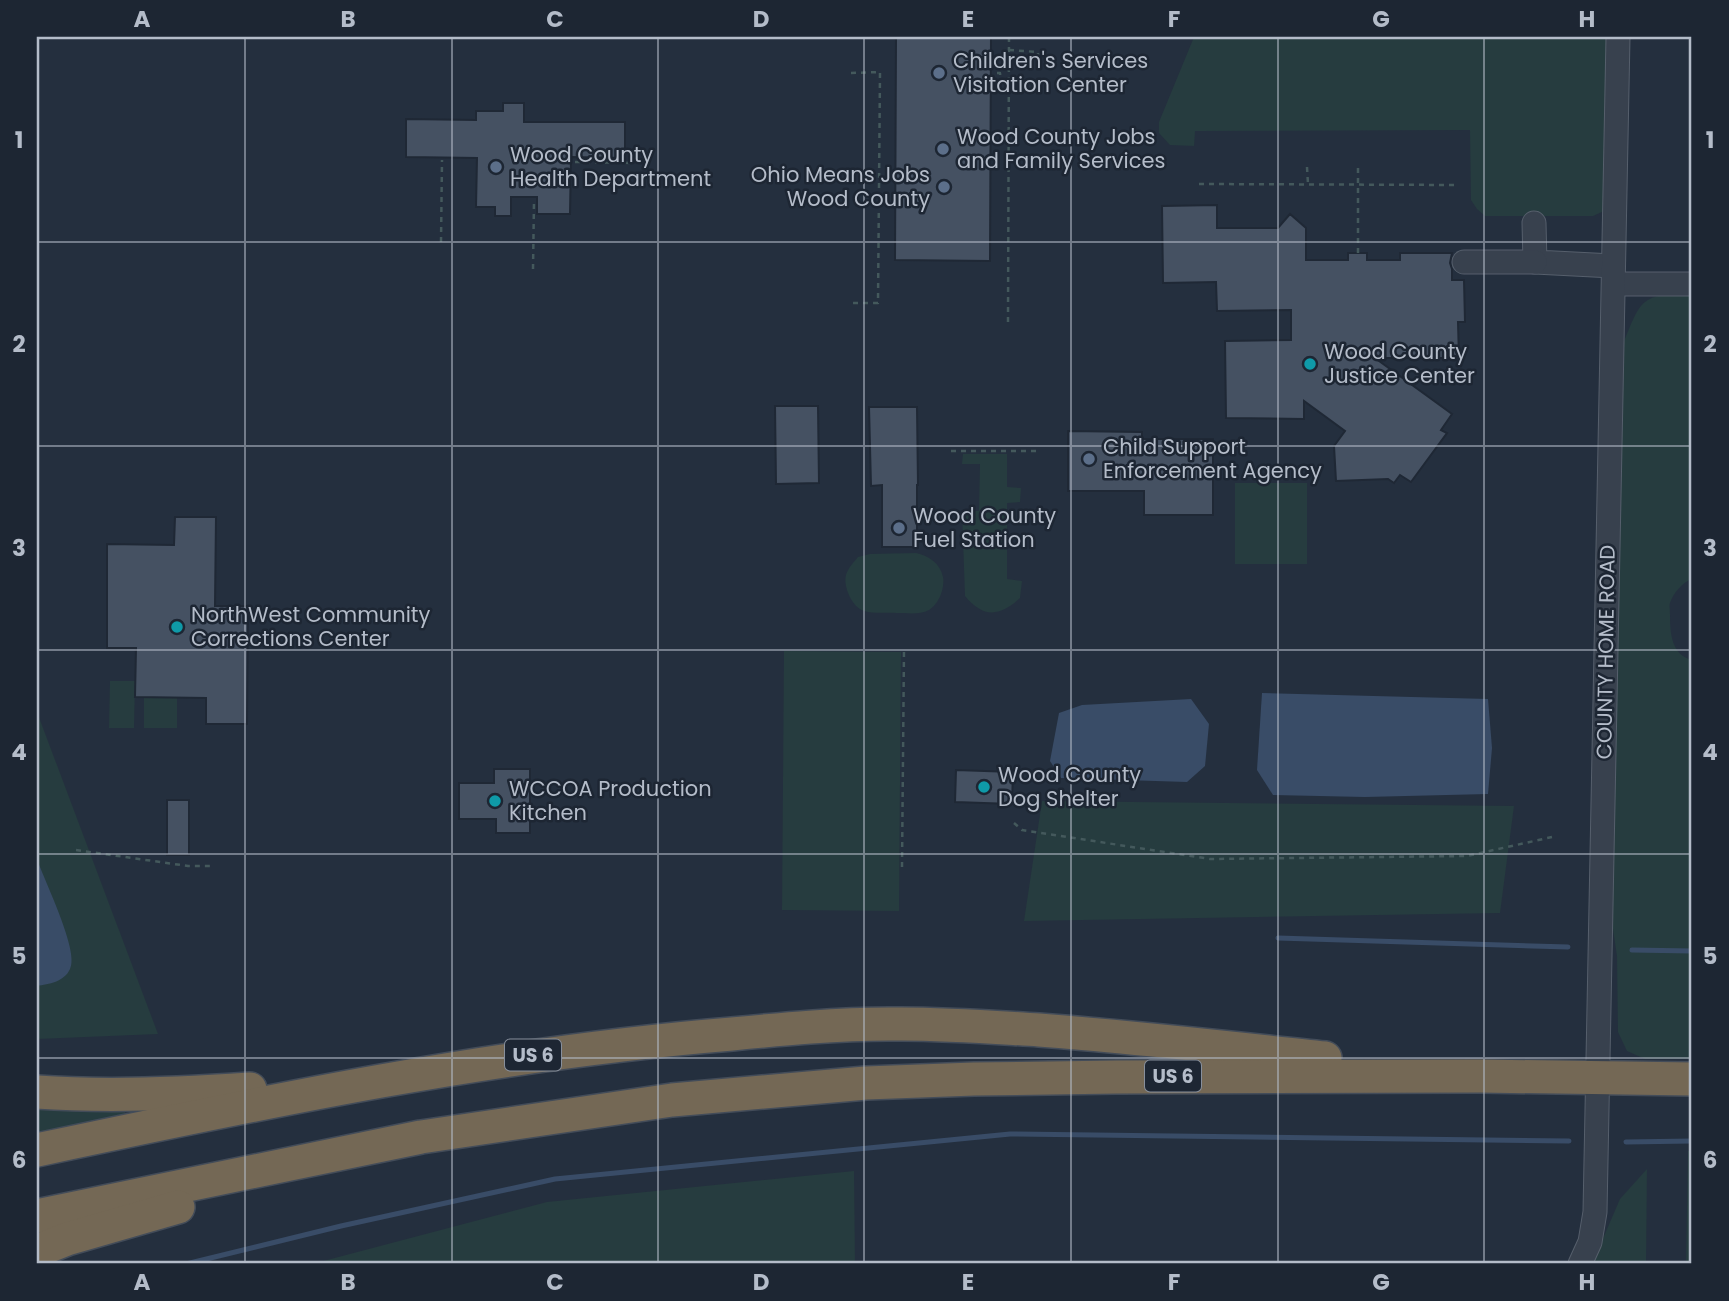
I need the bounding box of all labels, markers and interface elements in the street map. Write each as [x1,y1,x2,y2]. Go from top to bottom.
text: A [134,3,151,35]
text: B [340,3,356,35]
text: C [546,3,564,35]
text: D [753,3,769,35]
text: E [962,3,974,35]
text: F [1168,3,1180,35]
text: G [1372,3,1390,35]
text: H [1579,3,1595,35]
place label: Children's Services Visitation Center [953,46,1148,99]
marker: Children's Services Visitation Center [931,65,947,81]
place label: Wood County Jobs and Family Services [957,122,1165,175]
text: 1 [15,124,23,156]
text: 1 [1706,124,1714,156]
place label: Wood County Health Department [510,140,711,193]
marker: Wood County Jobs and Family Services [935,141,951,157]
marker: Wood County Health Department [488,159,504,175]
place label: Ohio Means Jobs Wood County [751,160,930,213]
marker: Ohio Means Jobs Wood County [936,179,952,195]
text: 2 [12,328,26,360]
text: 2 [1703,328,1717,360]
place label: Wood County Justice Center [1324,337,1475,390]
marker: Wood County Justice Center [1302,356,1318,372]
place label: Child Support Enforcement Agency [1103,432,1322,485]
marker: Child Support Enforcement Agency [1081,451,1097,467]
place label: Wood County Fuel Station [913,501,1056,554]
marker: Wood County Fuel Station [891,520,907,536]
text: 3 [12,532,26,564]
text: 3 [1703,532,1717,564]
street label: COUNTY HOME ROAD [1589,544,1622,760]
place label: NorthWest Community Corrections Center [191,600,430,653]
marker: NorthWest Community Corrections Center [169,619,185,635]
text: 4 [11,736,27,768]
text: 4 [1702,736,1718,768]
place label: Wood County Dog Shelter [998,760,1141,813]
place label: WCCOA Production Kitchen [509,774,712,827]
marker: Wood County Dog Shelter [976,779,992,795]
marker: WCCOA Production Kitchen [487,793,503,809]
text: 5 [12,940,26,972]
text: 5 [1703,940,1717,972]
road number: US 6 [505,1040,561,1070]
road number: US 6 [1145,1060,1201,1092]
text: 6 [12,1144,26,1176]
text: 6 [1703,1144,1717,1176]
text: A [134,1266,151,1298]
text: B [340,1266,356,1298]
text: C [546,1266,564,1298]
text: D [753,1266,769,1298]
text: E [962,1266,974,1298]
text: F [1168,1266,1180,1298]
text: G [1372,1266,1390,1298]
text: H [1579,1266,1595,1298]

